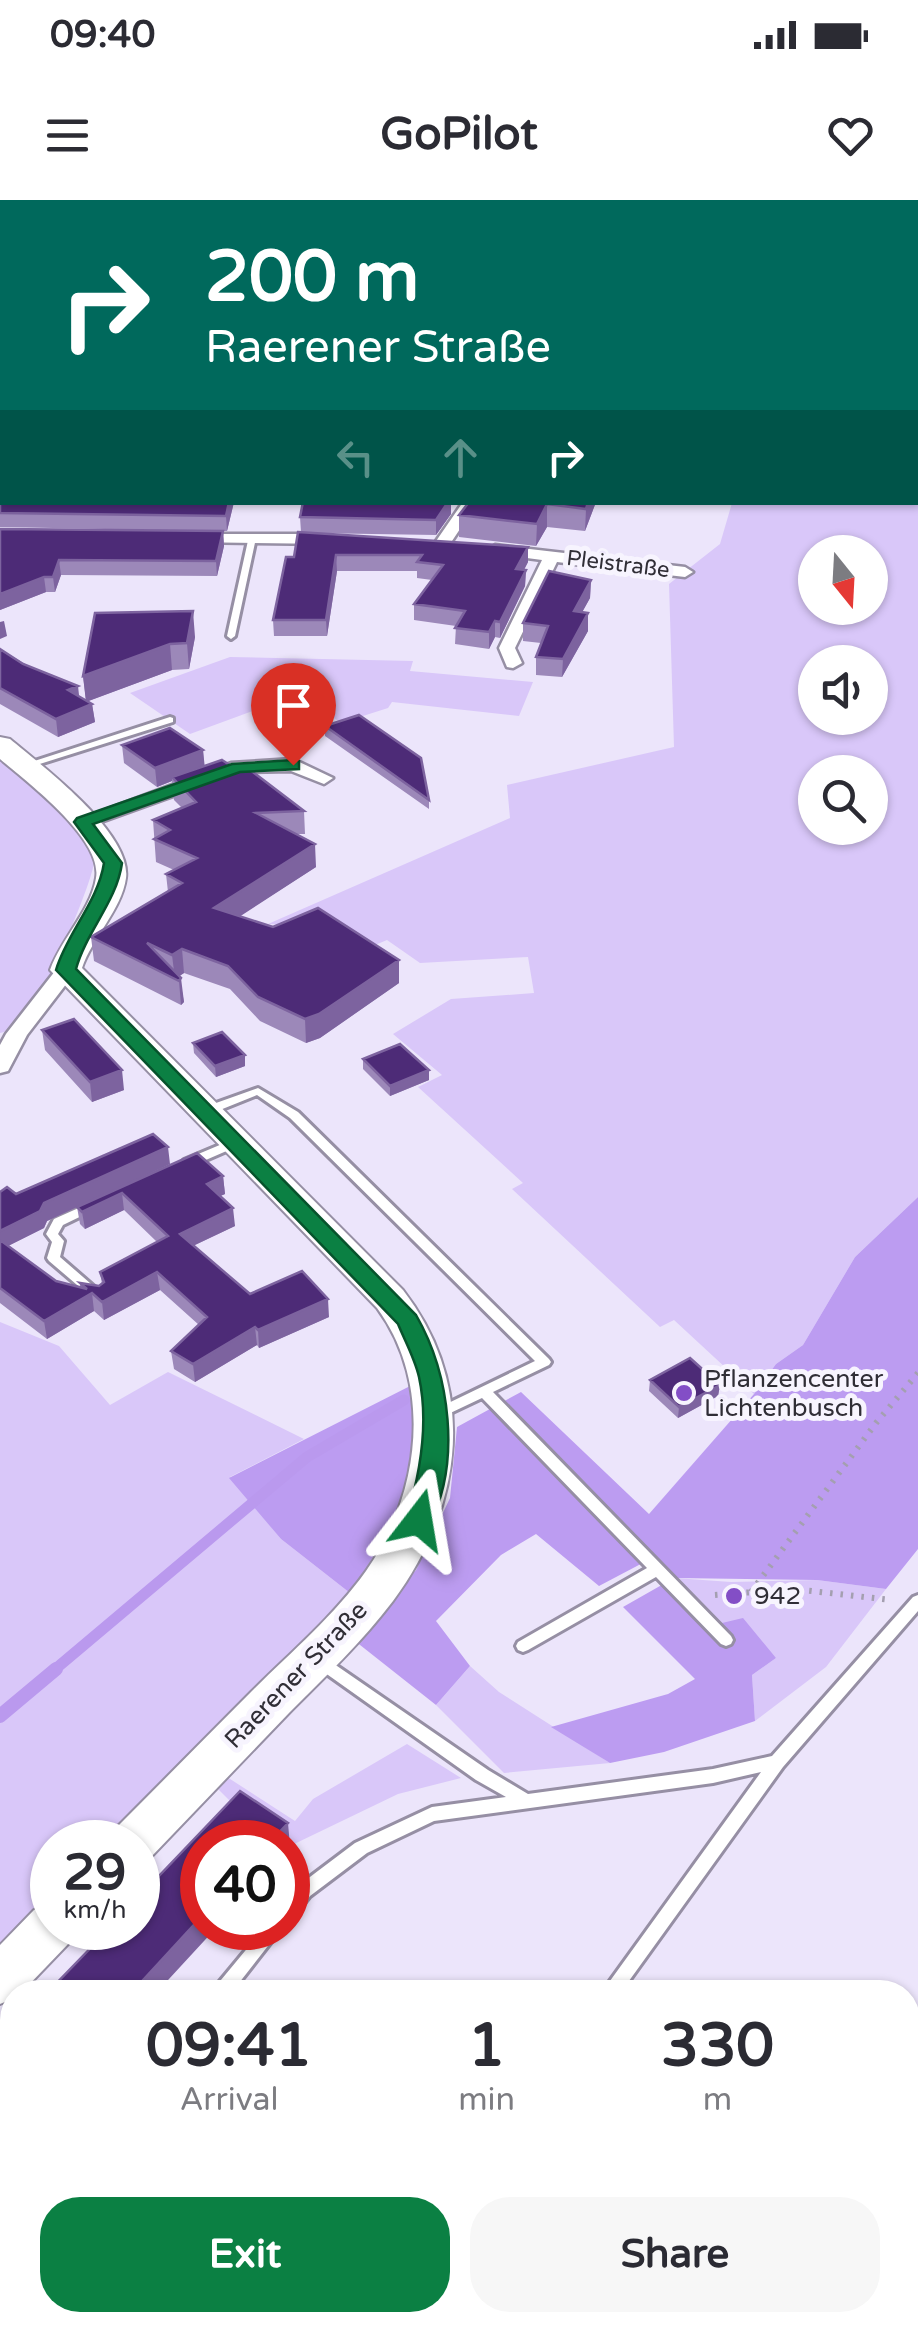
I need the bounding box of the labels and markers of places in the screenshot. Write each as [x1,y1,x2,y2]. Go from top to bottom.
pin [251,663,336,766]
place label: Pflanzencenter Lichtenbusch [704,1364,884,1423]
marker: Pflanzencenter Lichtenbusch [673,1382,695,1404]
place label: 942 [754,1581,801,1611]
marker: 942 [723,1585,745,1607]

